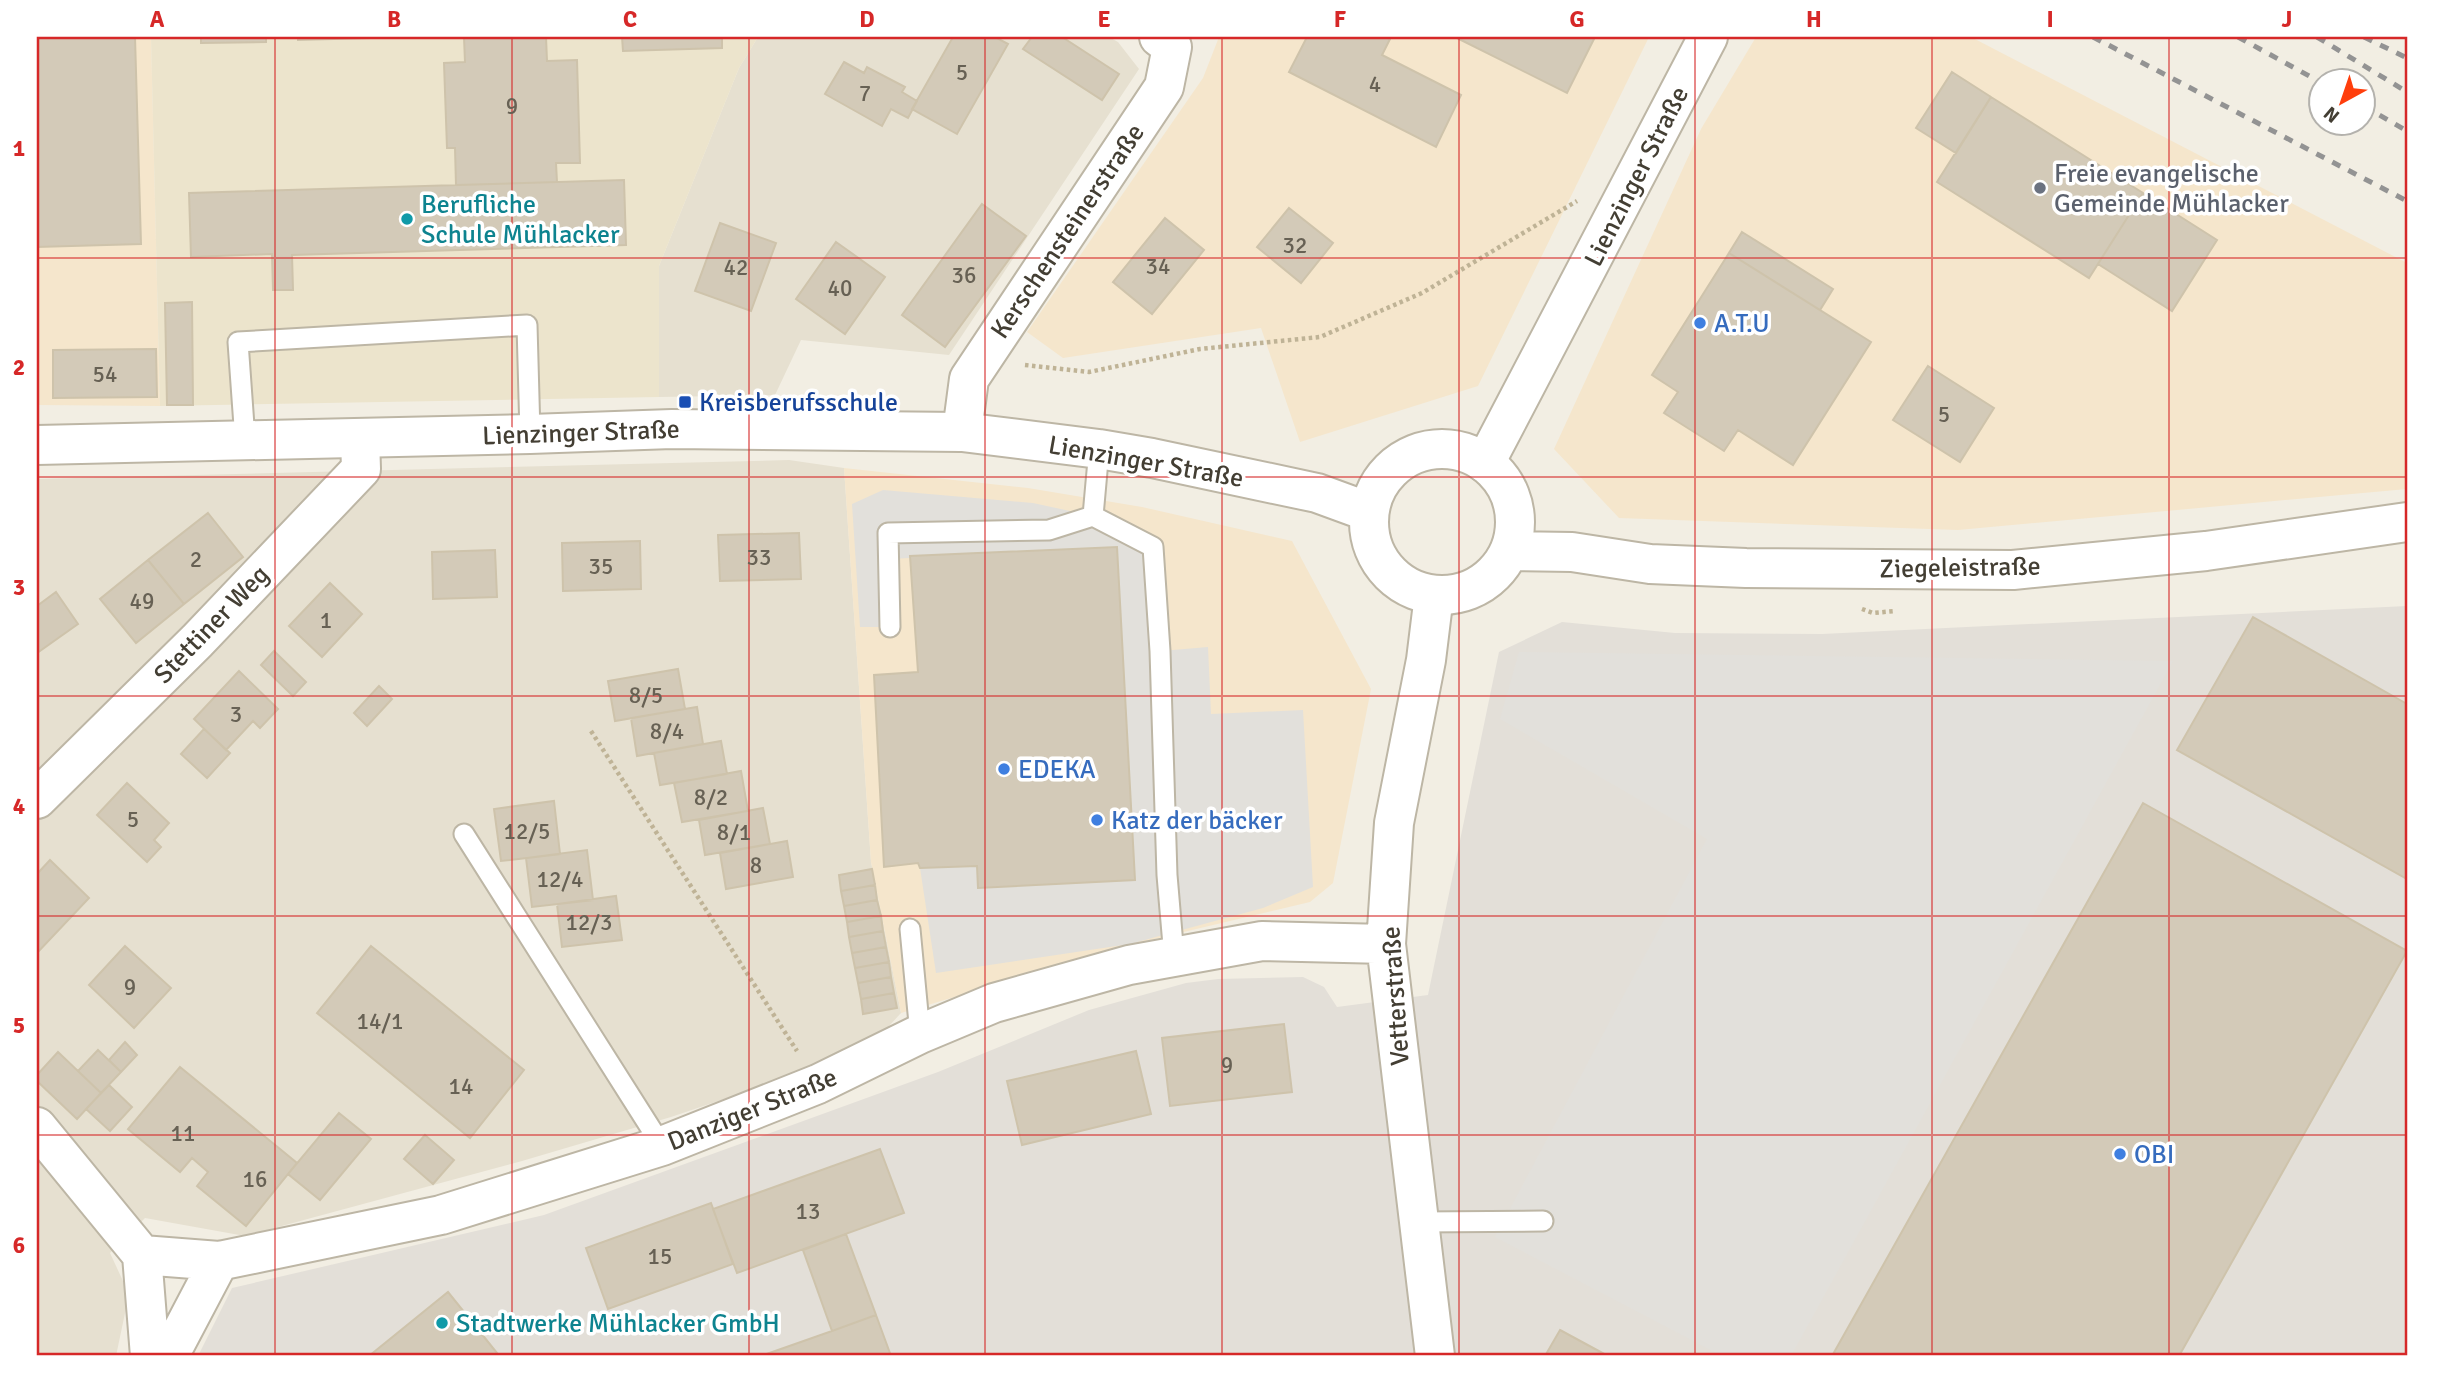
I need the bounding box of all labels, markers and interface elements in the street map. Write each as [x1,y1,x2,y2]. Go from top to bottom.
text: A [150,5,165,34]
text: B [387,5,401,34]
text: C [623,5,637,34]
text: D [859,5,875,34]
text: E [1097,5,1111,34]
text: F [1334,5,1346,34]
text: G [1569,5,1585,34]
text: H [1806,5,1822,34]
text: I [2046,5,2054,34]
text: J [2282,5,2292,34]
house number: 5 [956,58,968,87]
north arrow [2308,66,2378,136]
house number: 4 [1369,70,1381,99]
house number: 7 [859,79,871,108]
street label: Lienzinger Straße [1578,81,1696,272]
house number: 9 [506,92,518,121]
text: N [2319,101,2344,128]
street label: Kerschensteinerstraße [984,118,1152,345]
text: 1 [13,134,25,163]
place label: Freie evangelische Gemeinde Mühlacker [2054,158,2289,220]
marker: Freie evangelische Gemeinde Mühlacker [2032,180,2048,196]
place label: Berufliche Schule Mühlacker [421,189,620,251]
marker: Berufliche Schule Mühlacker [399,211,415,227]
house number: 32 [1283,231,1307,260]
house number: 34 [1146,252,1170,281]
house number: 42 [724,253,748,282]
house number: 36 [952,261,976,290]
house number: 40 [828,274,852,303]
place label: A.T.U [1714,308,1770,340]
marker: A.T.U [1692,315,1708,331]
text: 2 [13,353,25,382]
house number: 54 [93,360,117,389]
place label: Kreisberufsschule [699,387,898,419]
marker: Kreisberufsschule [677,394,693,410]
house number: 5 [1938,400,1950,429]
street label: Lienzinger Straße [482,414,680,452]
street label: Lienzinger Straße [1046,429,1246,495]
house number: 33 [747,543,771,572]
house number: 2 [190,545,202,574]
street label: Ziegeleistraße [1879,551,2041,585]
house number: 35 [589,552,613,581]
street label: Stettiner Weg [147,559,276,691]
text: 3 [13,573,25,602]
house number: 49 [130,587,154,616]
house number: 1 [320,606,332,635]
house number: 8/5 [629,681,663,710]
house number: 3 [230,700,242,729]
house number: 8/4 [650,717,684,746]
place label: EDEKA [1018,754,1096,786]
marker: EDEKA [996,761,1012,777]
house number: 8/2 [694,783,728,812]
text: 4 [13,792,25,821]
house number: 5 [127,805,139,834]
place label: Katz der bäcker [1111,805,1283,837]
marker: Katz der bäcker [1089,812,1105,828]
house number: 12/5 [504,817,550,846]
house number: 8/1 [717,818,751,847]
house number: 8 [750,851,762,880]
house number: 12/4 [537,865,583,894]
house number: 12/3 [566,908,612,937]
street label: Vetterstraße [1375,925,1417,1067]
house number: 9 [124,973,136,1002]
house number: 14/1 [357,1007,403,1036]
text: 5 [13,1011,25,1040]
house number: 9 [1221,1051,1233,1080]
street label: Danziger Straße [663,1061,842,1158]
house number: 14 [449,1072,473,1101]
house number: 11 [171,1119,195,1148]
place label: OBI [2134,1139,2174,1171]
marker: OBI [2112,1146,2128,1162]
house number: 16 [243,1165,267,1194]
house number: 13 [796,1197,820,1226]
text: 6 [13,1231,25,1260]
house number: 15 [648,1242,672,1271]
place label: Stadtwerke Mühlacker GmbH [456,1308,780,1340]
marker: Stadtwerke Mühlacker GmbH [434,1315,450,1331]

